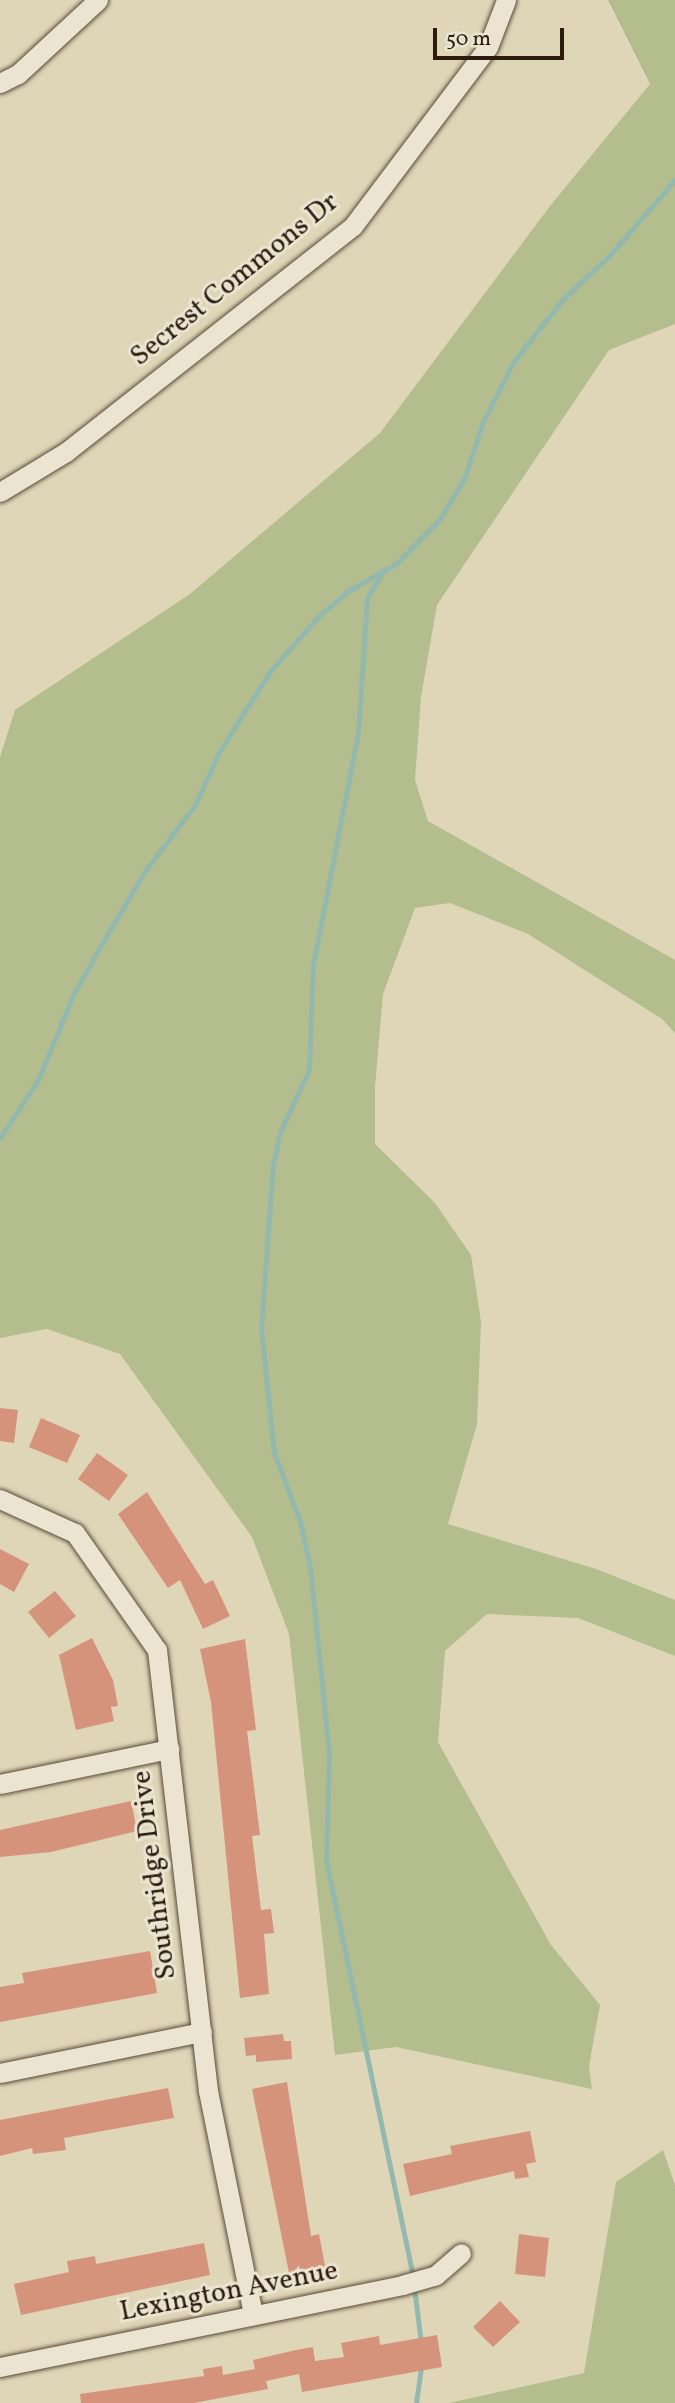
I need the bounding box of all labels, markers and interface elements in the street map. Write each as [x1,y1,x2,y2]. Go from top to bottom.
scale bar [437,14,568,58]
text: 50 m [446,25,491,54]
street label: Secrest Commons Dr [124,186,346,374]
street label: Southridge Drive [126,1769,184,1981]
street label: Lexington Avenue [117,2254,341,2330]

